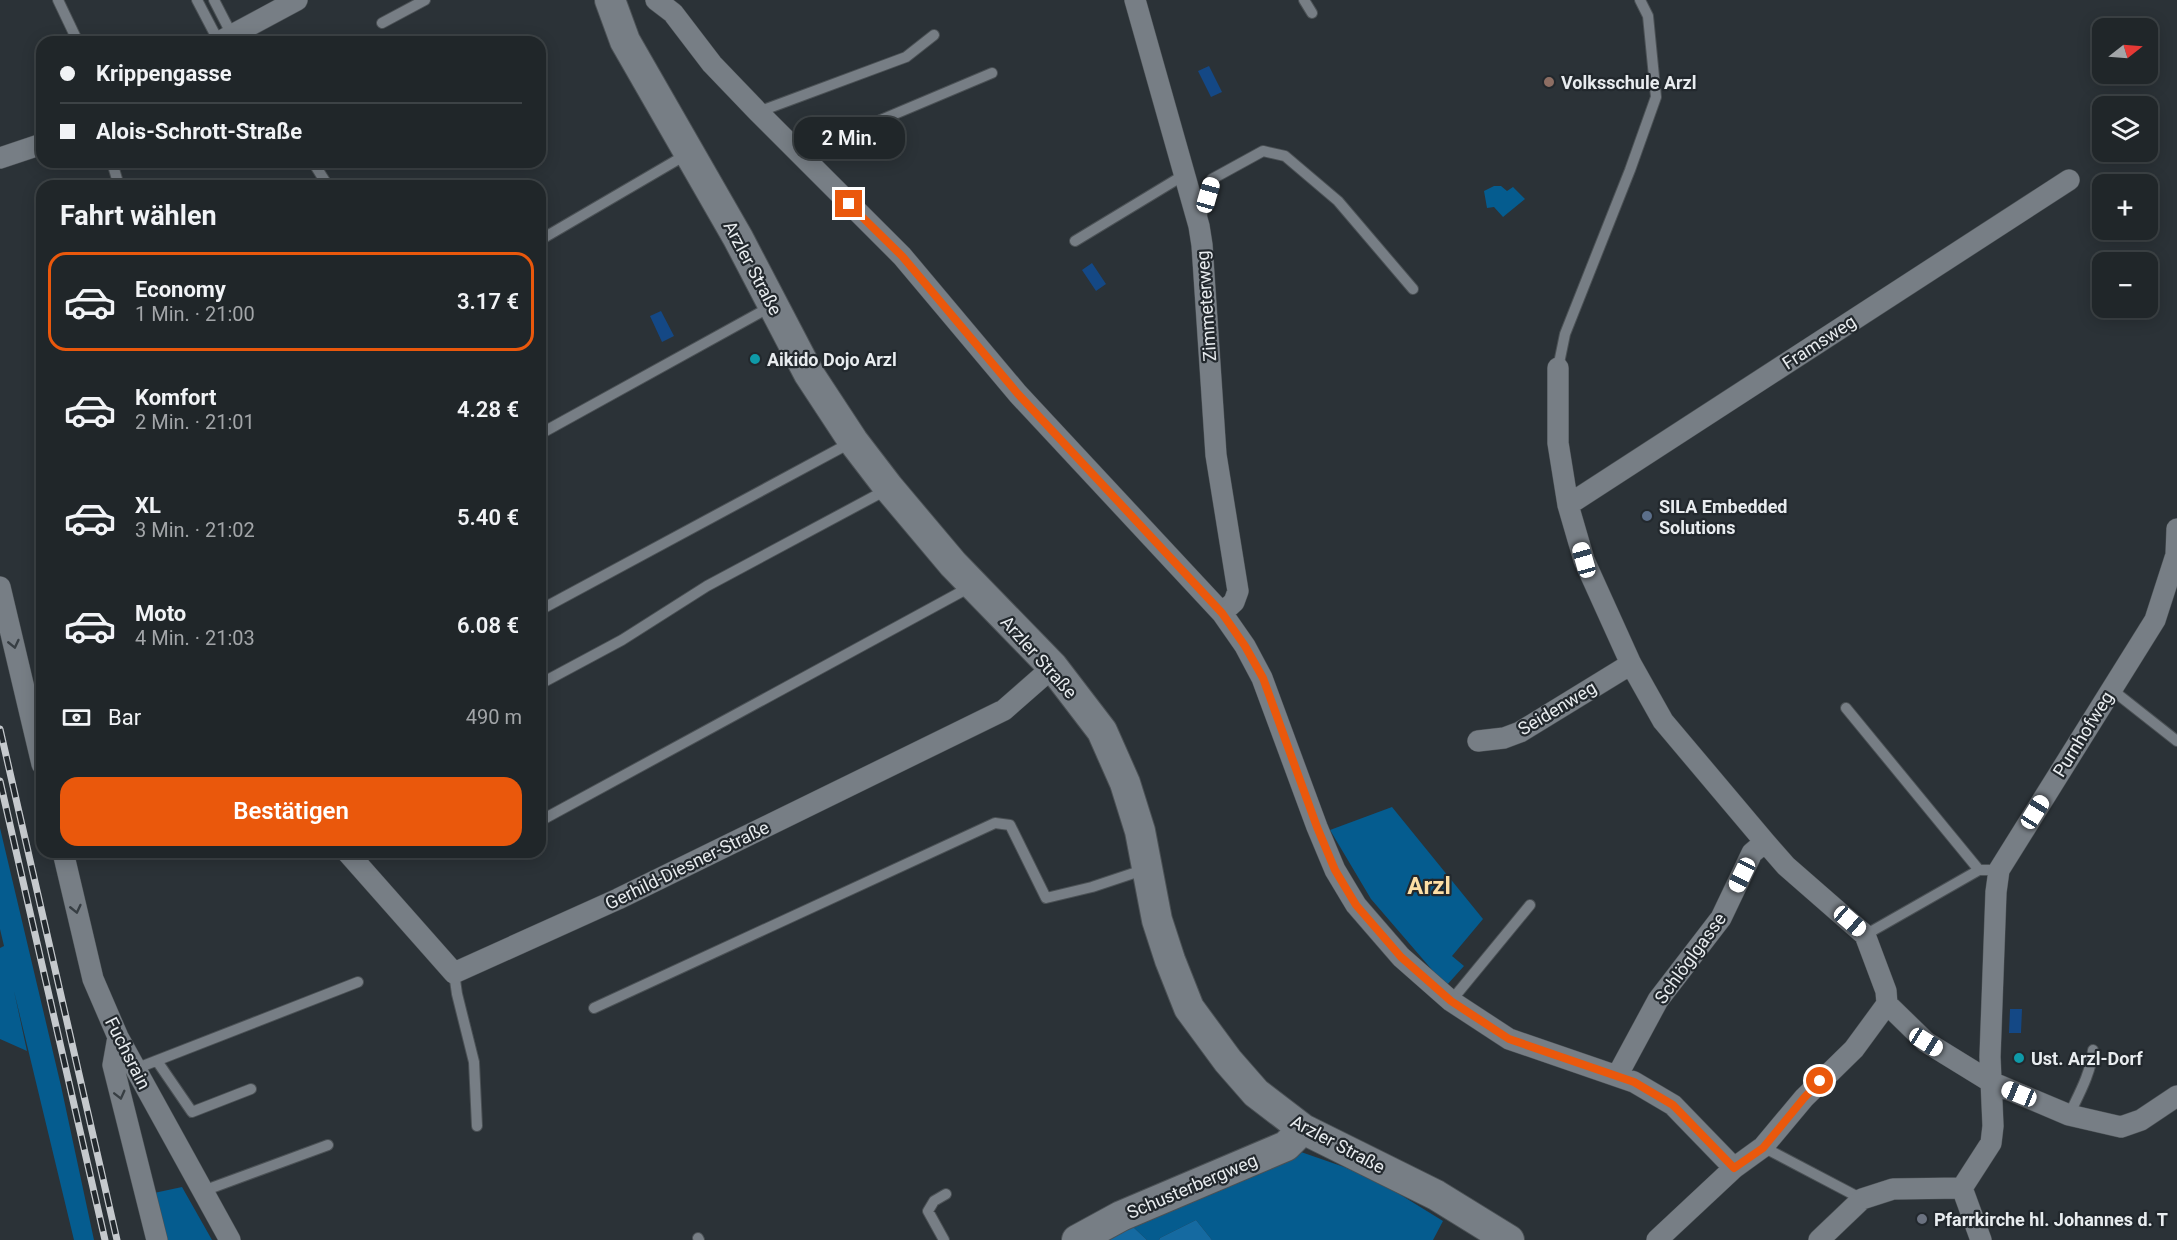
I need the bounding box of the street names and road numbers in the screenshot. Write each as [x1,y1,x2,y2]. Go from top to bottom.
street label: Arzler Straße [719,217,787,319]
street label: Zimmeterweg [1192,250,1220,362]
street label: Framsweg [1778,310,1860,374]
street label: Arzler Straße [997,611,1081,703]
street label: Seidenweg [1514,676,1600,740]
street label: Purnhofweg [2048,687,2118,781]
street label: Gerhild-Diesner-Straße [602,816,772,914]
street label: Schlöglgasse [1650,908,1730,1008]
street label: Fuchsrain [101,1013,155,1093]
street label: Arzler Straße [1287,1110,1389,1178]
street label: Schusterbergweg [1124,1149,1260,1223]

